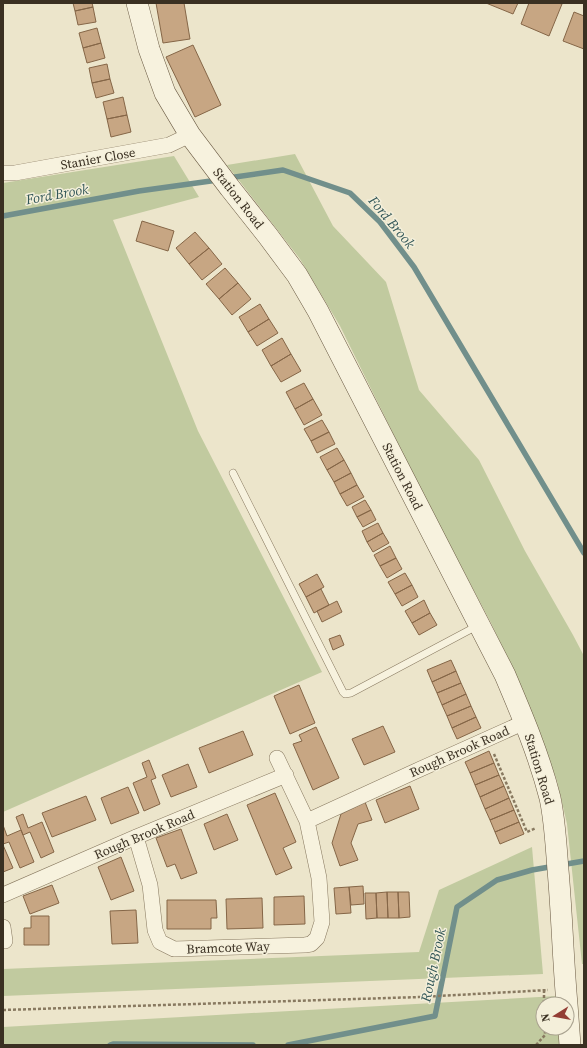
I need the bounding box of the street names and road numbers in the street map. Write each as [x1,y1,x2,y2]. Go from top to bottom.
street label: Stanier Close [59,143,137,173]
street label: Station Road [209,164,268,233]
street label: Station Road [378,440,427,513]
street label: Rough Brook Road [407,722,512,781]
street label: Station Road [521,732,558,807]
street label: Rough Brook Road [91,805,198,863]
street label: Bramcote Way [186,938,270,957]

